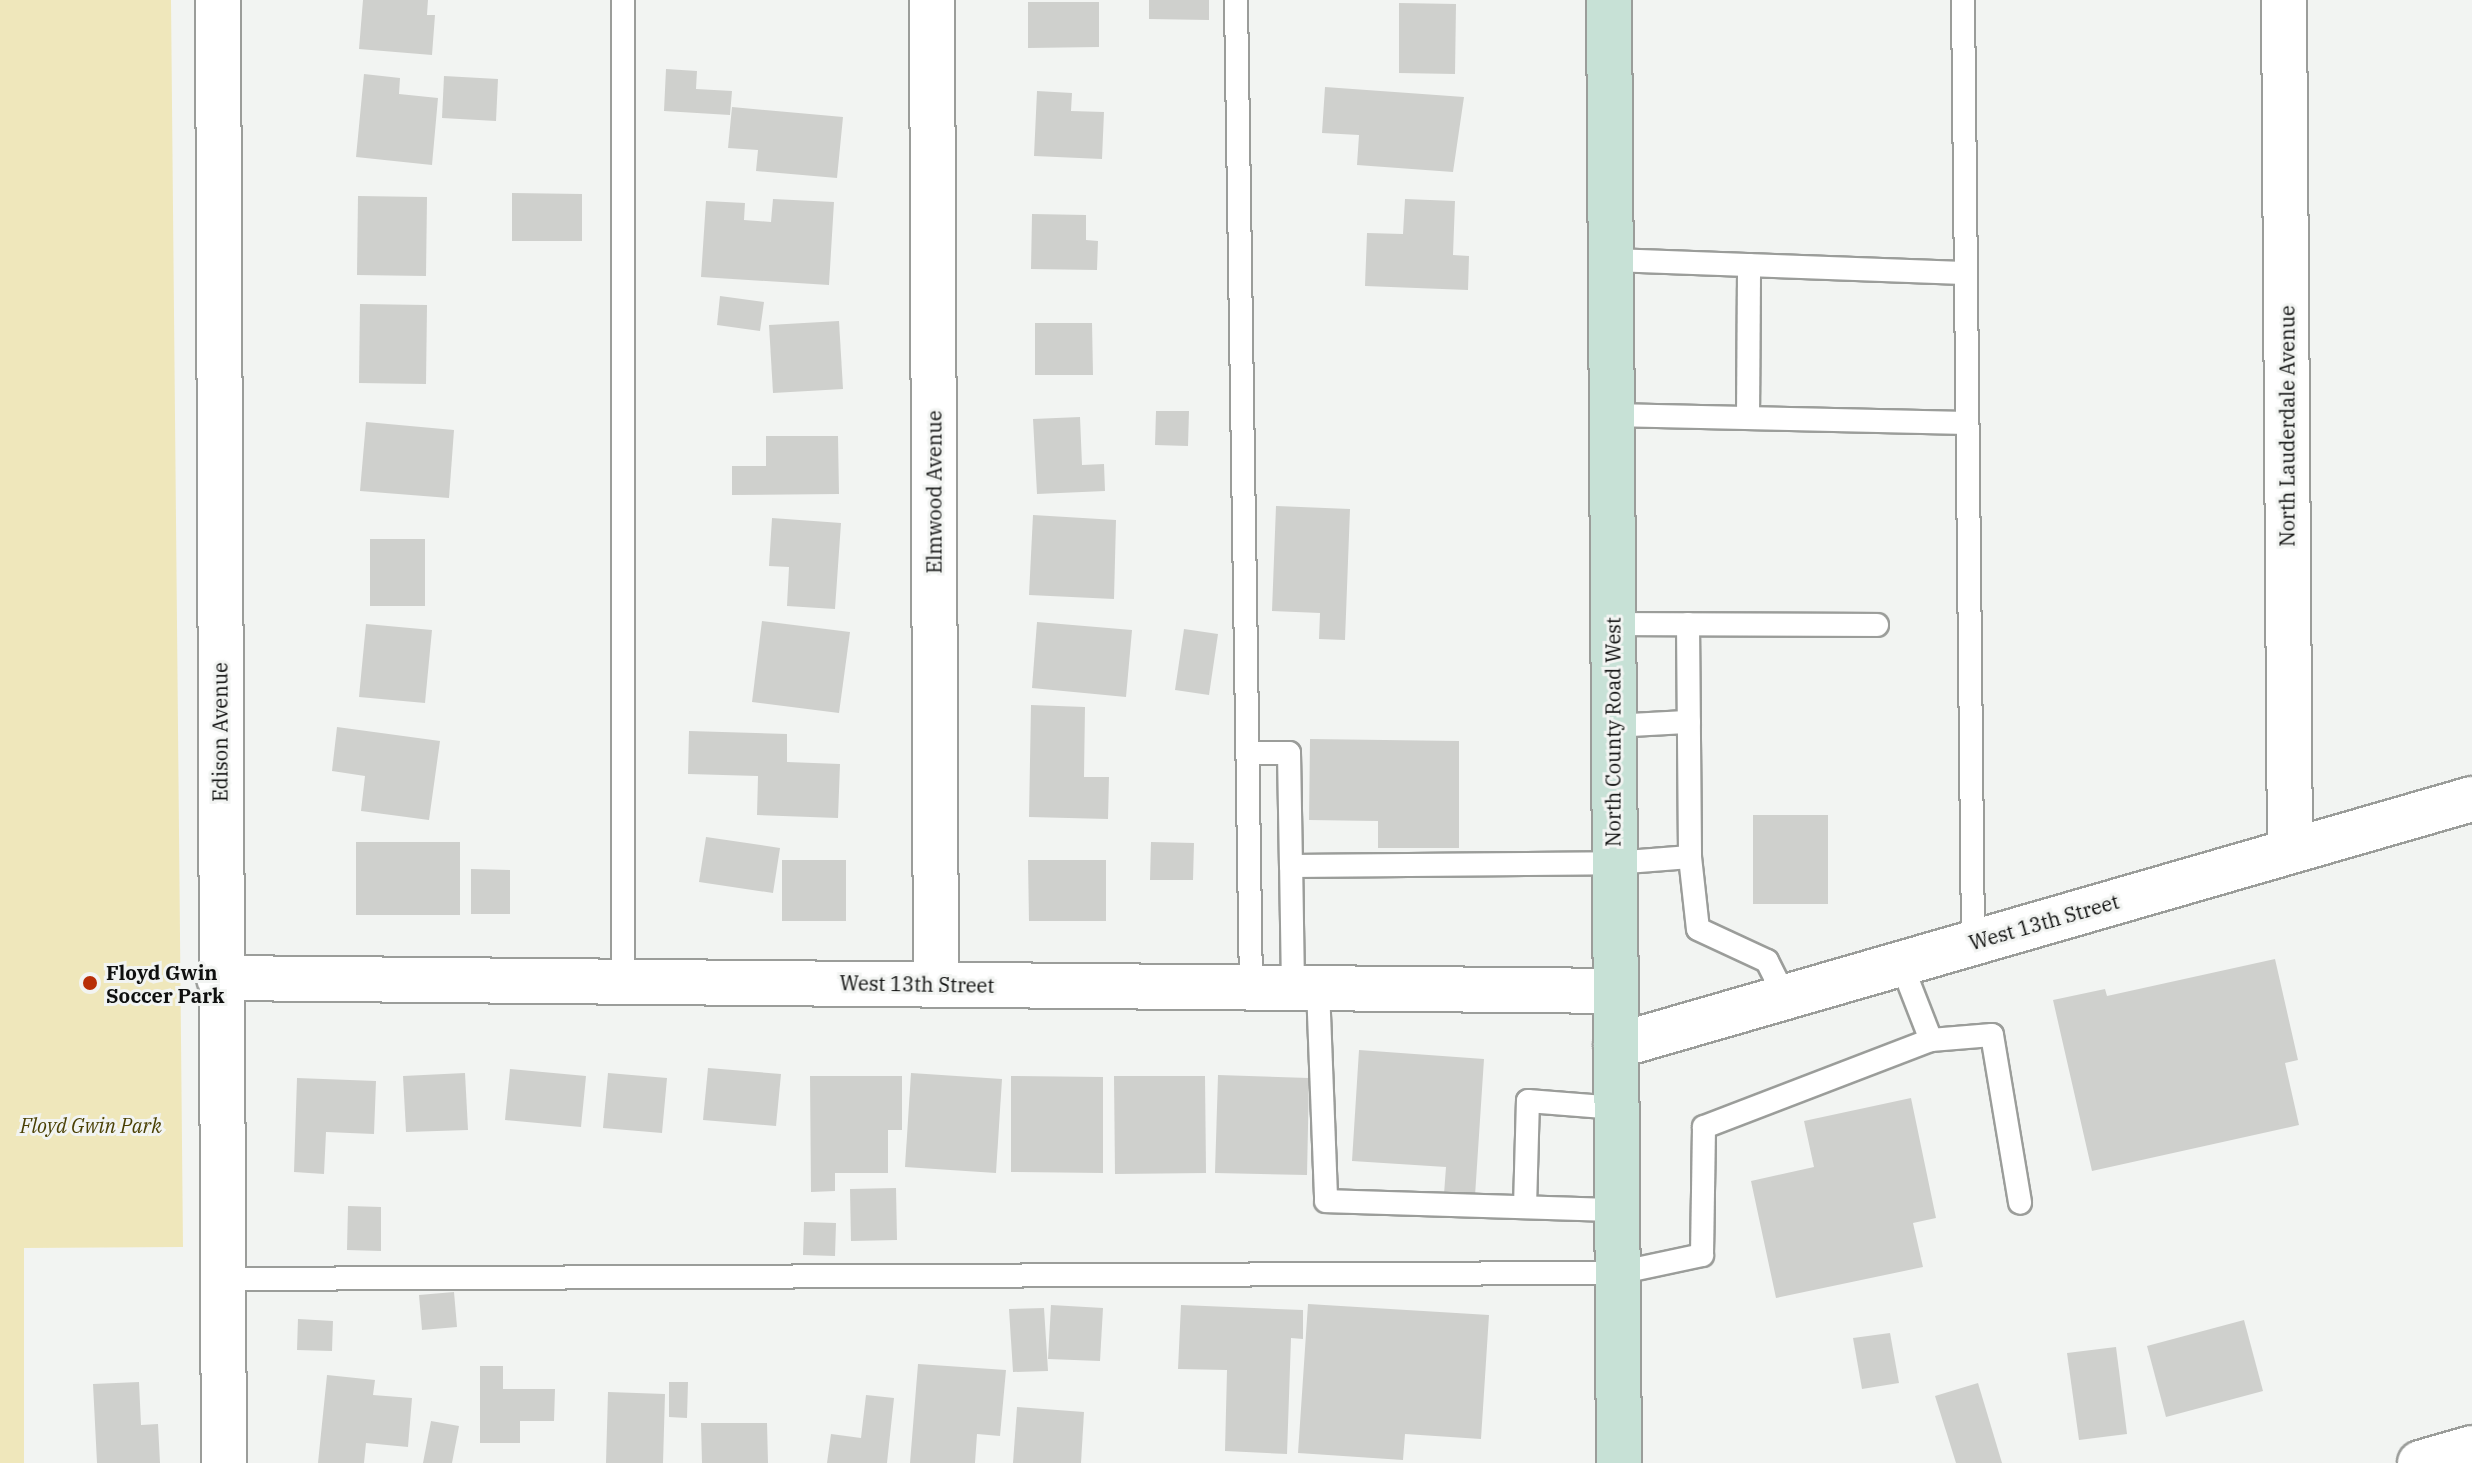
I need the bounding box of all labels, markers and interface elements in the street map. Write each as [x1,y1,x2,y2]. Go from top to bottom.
street label: North Lauderdale Avenue [2275,305,2299,547]
street label: Elmwood Avenue [922,410,946,574]
street label: North County Road West [1601,617,1625,847]
street label: Edison Avenue [208,662,232,802]
street label: West 13th Street [1966,889,2122,955]
place label: Floyd Gwin Soccer Park [106,960,224,1007]
street label: West 13th Street [839,971,995,997]
marker: Floyd Gwin Soccer Park [81,974,99,992]
park label: Floyd Gwin Park [20,1113,162,1137]

